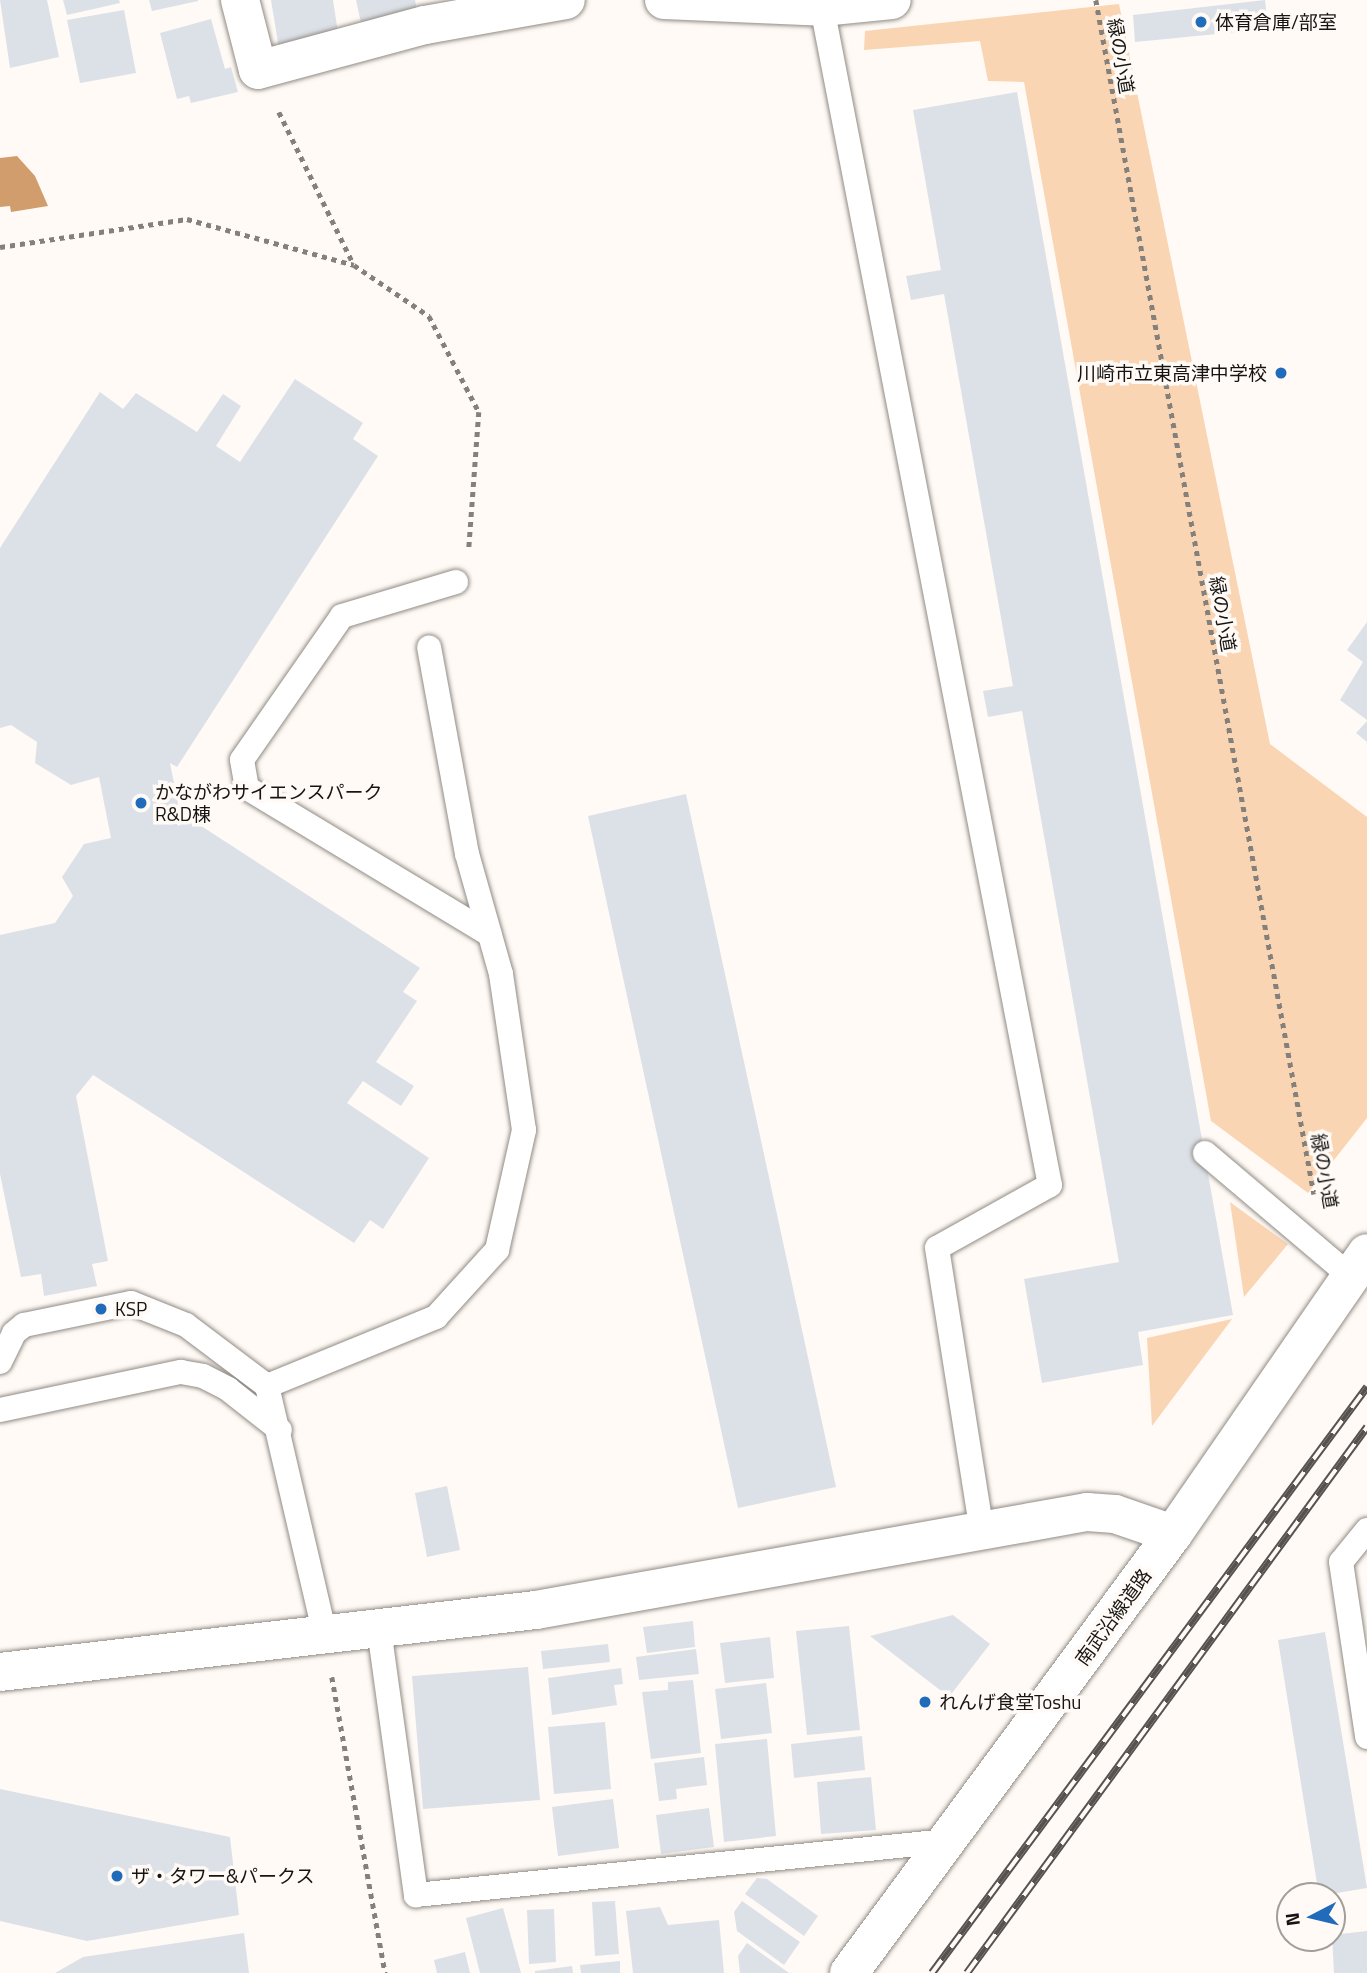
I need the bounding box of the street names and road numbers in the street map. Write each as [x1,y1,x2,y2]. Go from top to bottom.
street label: 緑の小道 [1103,17,1139,95]
street label: 緑の小道 [1205,575,1241,653]
street label: 緑の小道 [1307,1132,1343,1210]
street label: 南武沿線道路 [1070,1564,1156,1670]

